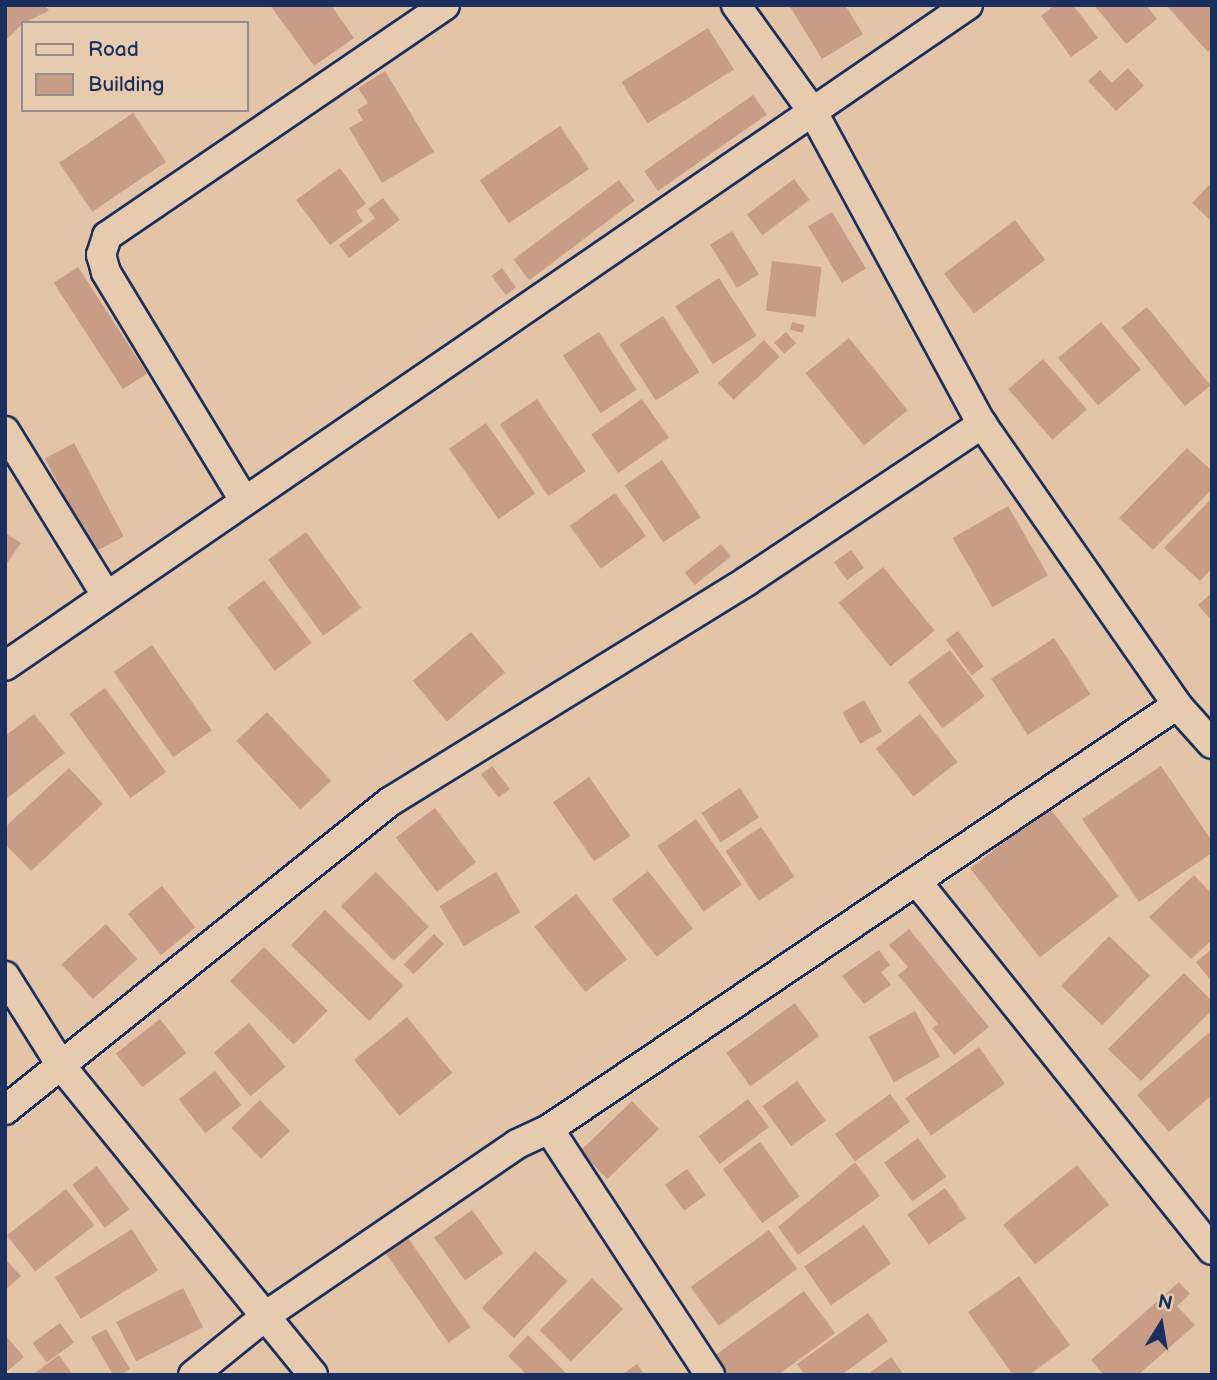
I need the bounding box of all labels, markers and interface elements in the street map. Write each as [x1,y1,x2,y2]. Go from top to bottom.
legend [21,21,248,112]
text: Road [88,37,139,62]
text: Building [88,72,164,97]
north arrow [1126,1289,1196,1359]
text: N [1156,1290,1174,1316]

